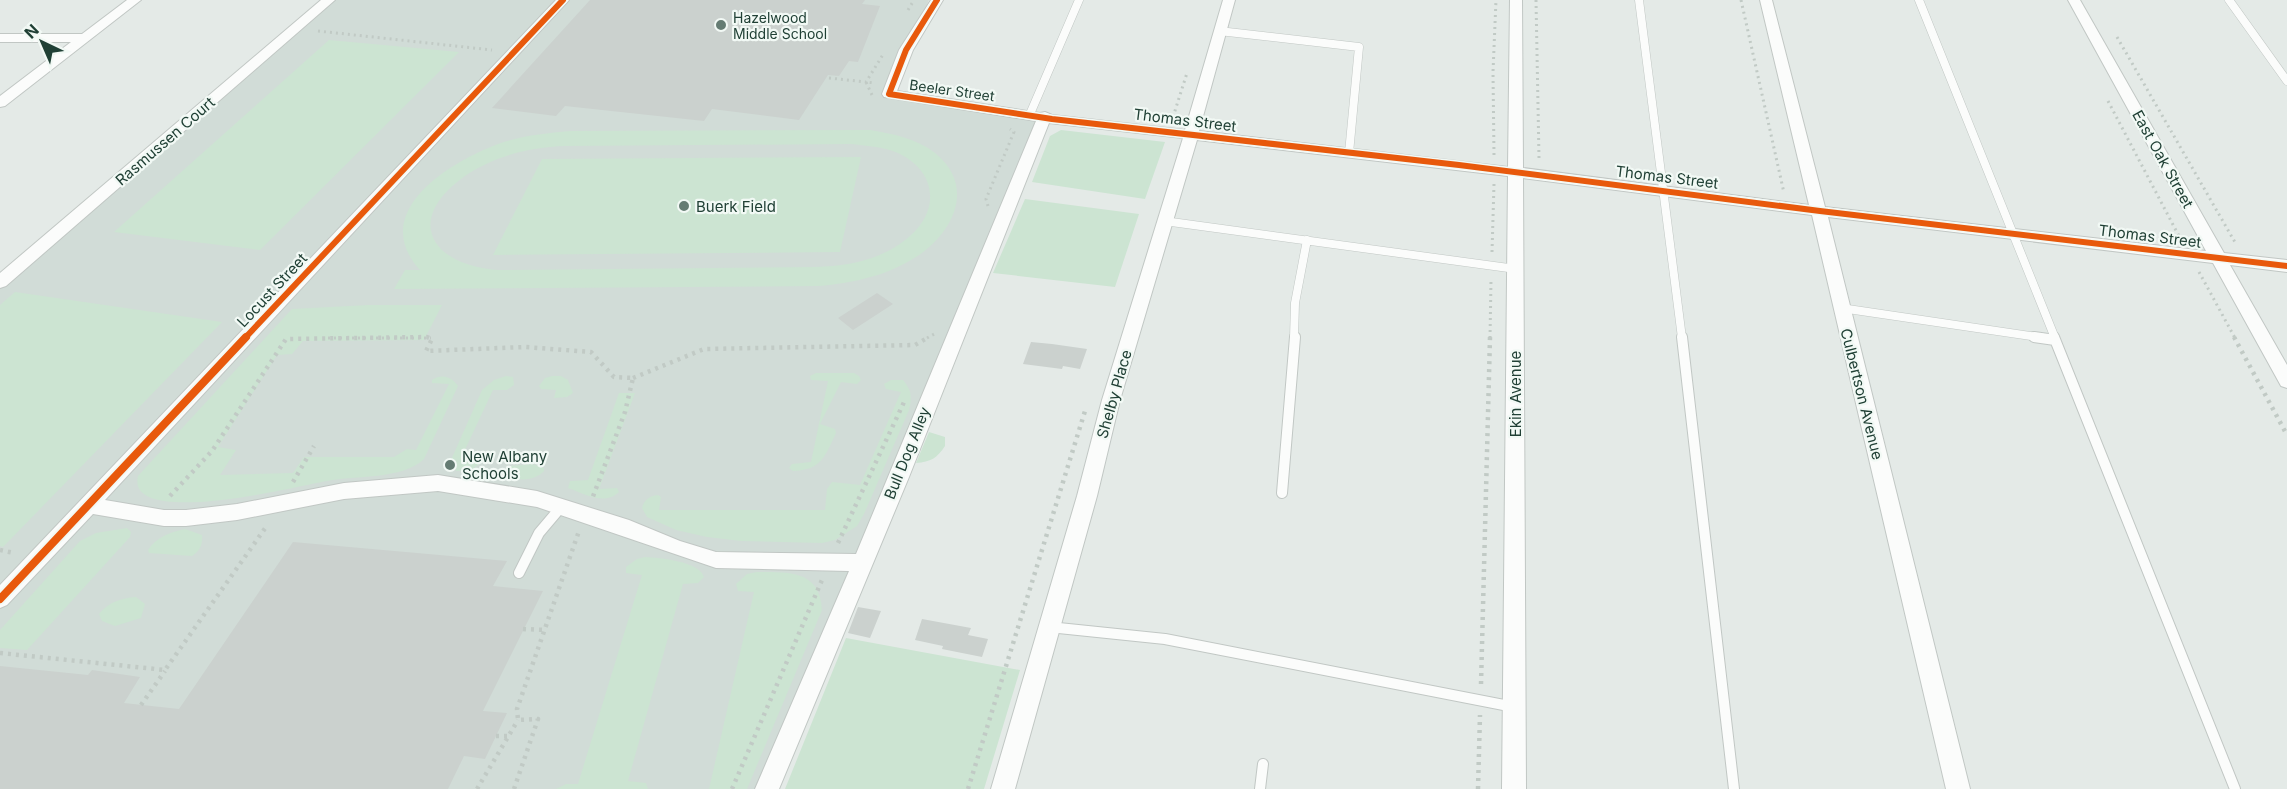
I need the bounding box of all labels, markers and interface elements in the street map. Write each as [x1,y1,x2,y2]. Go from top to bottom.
place label: Hazelwood Middle School [733,9,827,42]
north arrow [12,12,72,72]
marker: Hazelwood Middle School [714,18,728,32]
text: N [20,20,43,43]
street label: Beeler Street [908,76,996,104]
street label: Rasmussen Court [112,93,219,189]
street label: Thomas Street [1132,104,1238,136]
street label: East Oak Street [2128,107,2198,211]
street label: Thomas Street [1614,161,1720,193]
place label: Buerk Field [696,197,776,216]
marker: Buerk Field [677,199,691,213]
street label: Thomas Street [2097,220,2203,252]
street label: Locust Street [233,249,311,331]
street label: Culbertson Avenue [1836,326,1888,462]
street label: Shelby Place [1092,347,1136,441]
street label: Ekin Avenue [1506,351,1525,437]
street label: Bull Dog Alley [880,404,934,502]
place label: New Albany Schools [462,447,548,483]
marker: New Albany Schools [443,458,457,472]

